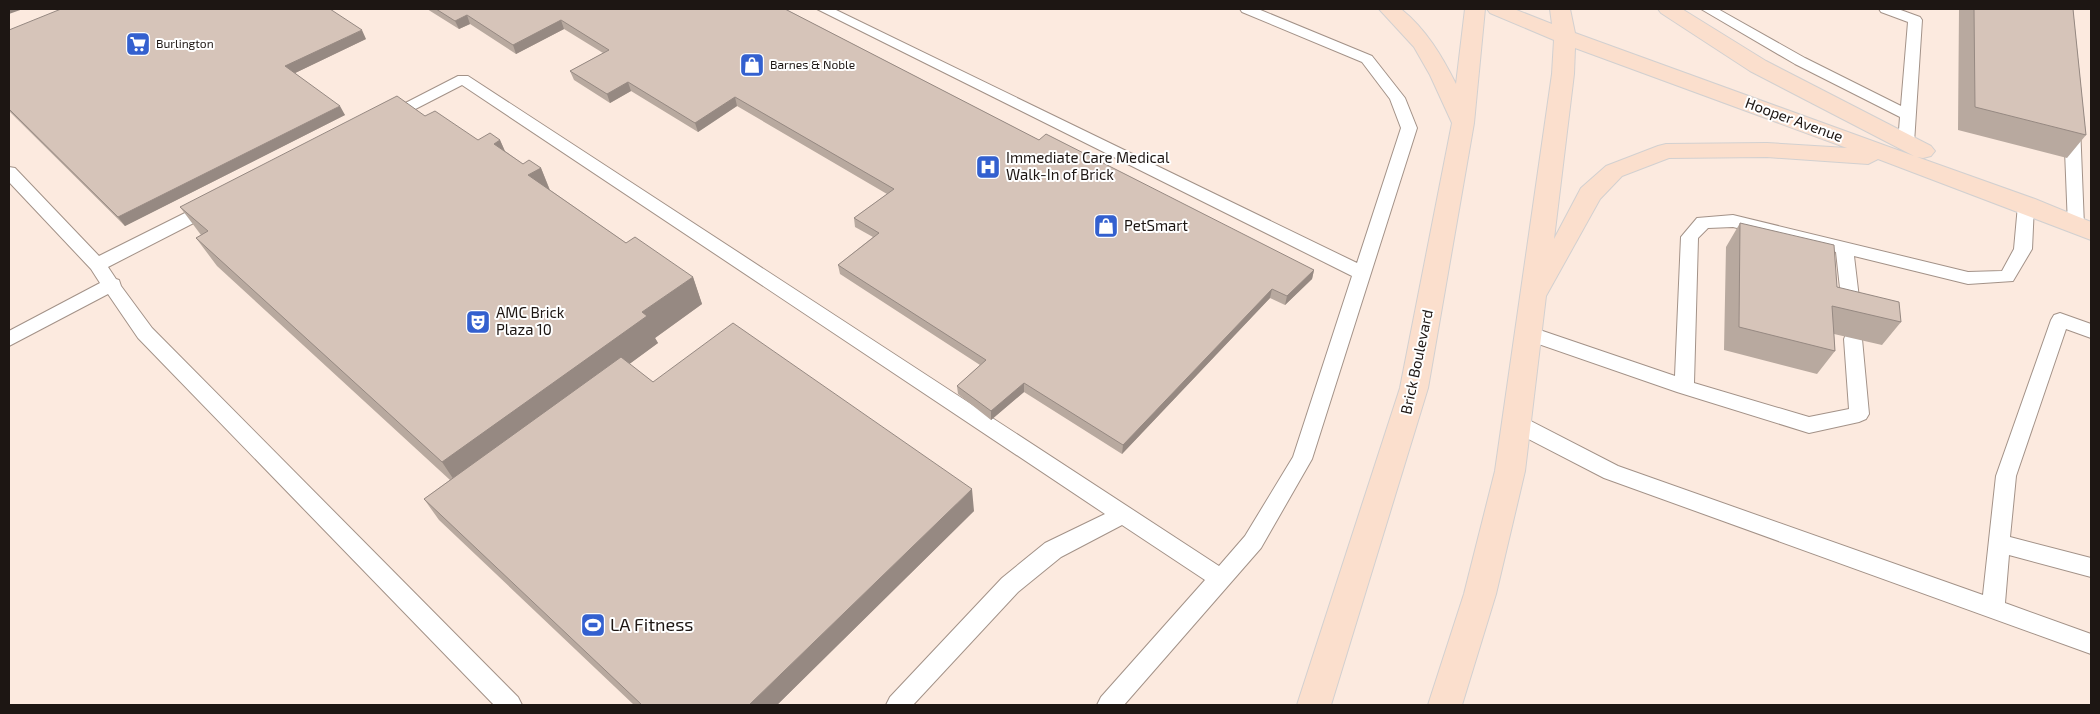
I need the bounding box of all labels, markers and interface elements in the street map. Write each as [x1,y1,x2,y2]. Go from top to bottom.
supermarket icon: Burlington [125,31,151,57]
place label: Burlington [156,36,214,50]
shop icon: Barnes & Noble [739,52,765,78]
place label: Barnes & Noble [770,57,855,71]
street label: Hooper Avenue [1743,93,1846,145]
place label: Immediate Care Medical Walk-In of Brick [1006,148,1170,183]
hospital icon: Immediate Care Medical Walk-In of Brick [975,154,1001,180]
shop icon: PetSmart [1093,213,1119,239]
place label: PetSmart [1124,216,1188,234]
place label: AMC Brick Plaza 10 [496,303,565,338]
street label: Brick Boulevard [1396,308,1436,416]
theatre icon: AMC Brick Plaza 10 [465,309,491,335]
sports icon: LA Fitness [580,612,606,638]
place label: LA Fitness [610,613,693,635]

